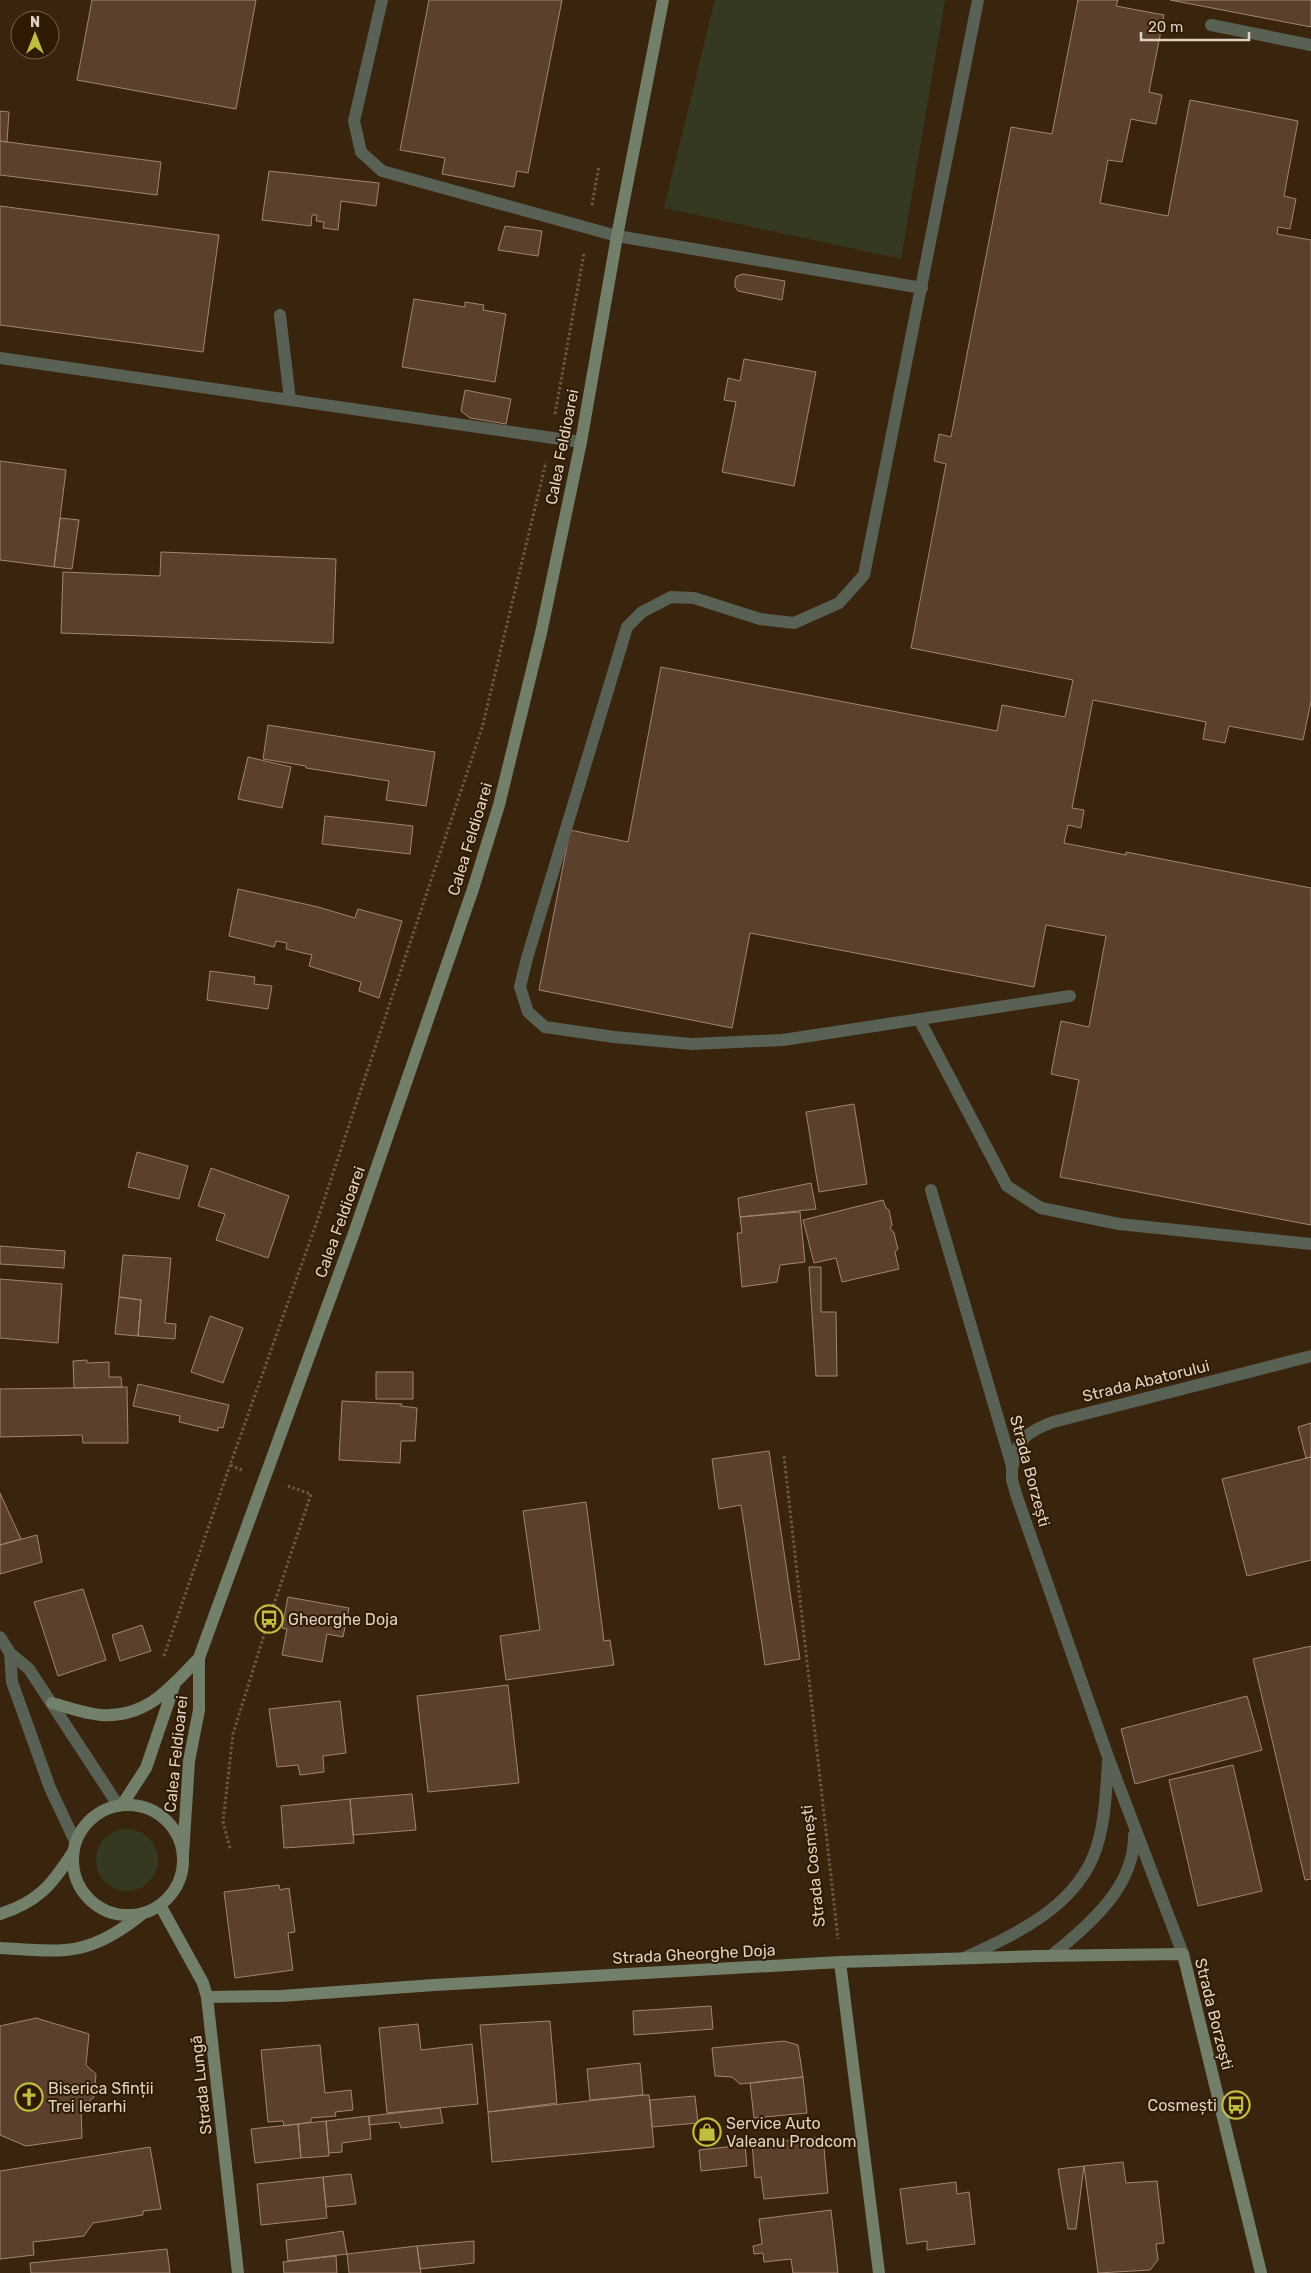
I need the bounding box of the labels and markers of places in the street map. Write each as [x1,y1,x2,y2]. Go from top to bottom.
bus stop icon: Gheorghe Doja [254,1604,284,1634]
place label: Gheorghe Doja [288,1610,398,1629]
place label: Biserica Sfinții Trei Ierarhi [48,2079,154,2116]
church icon: Biserica Sfinții Trei Ierarhi [14,2082,44,2112]
bus stop icon: Cosmești [1221,2090,1251,2120]
place label: Cosmești [1148,2096,1217,2115]
place label: Service Auto Valeanu Prodcom [726,2114,856,2151]
shop icon: Service Auto Valeanu Prodcom [692,2117,722,2147]

